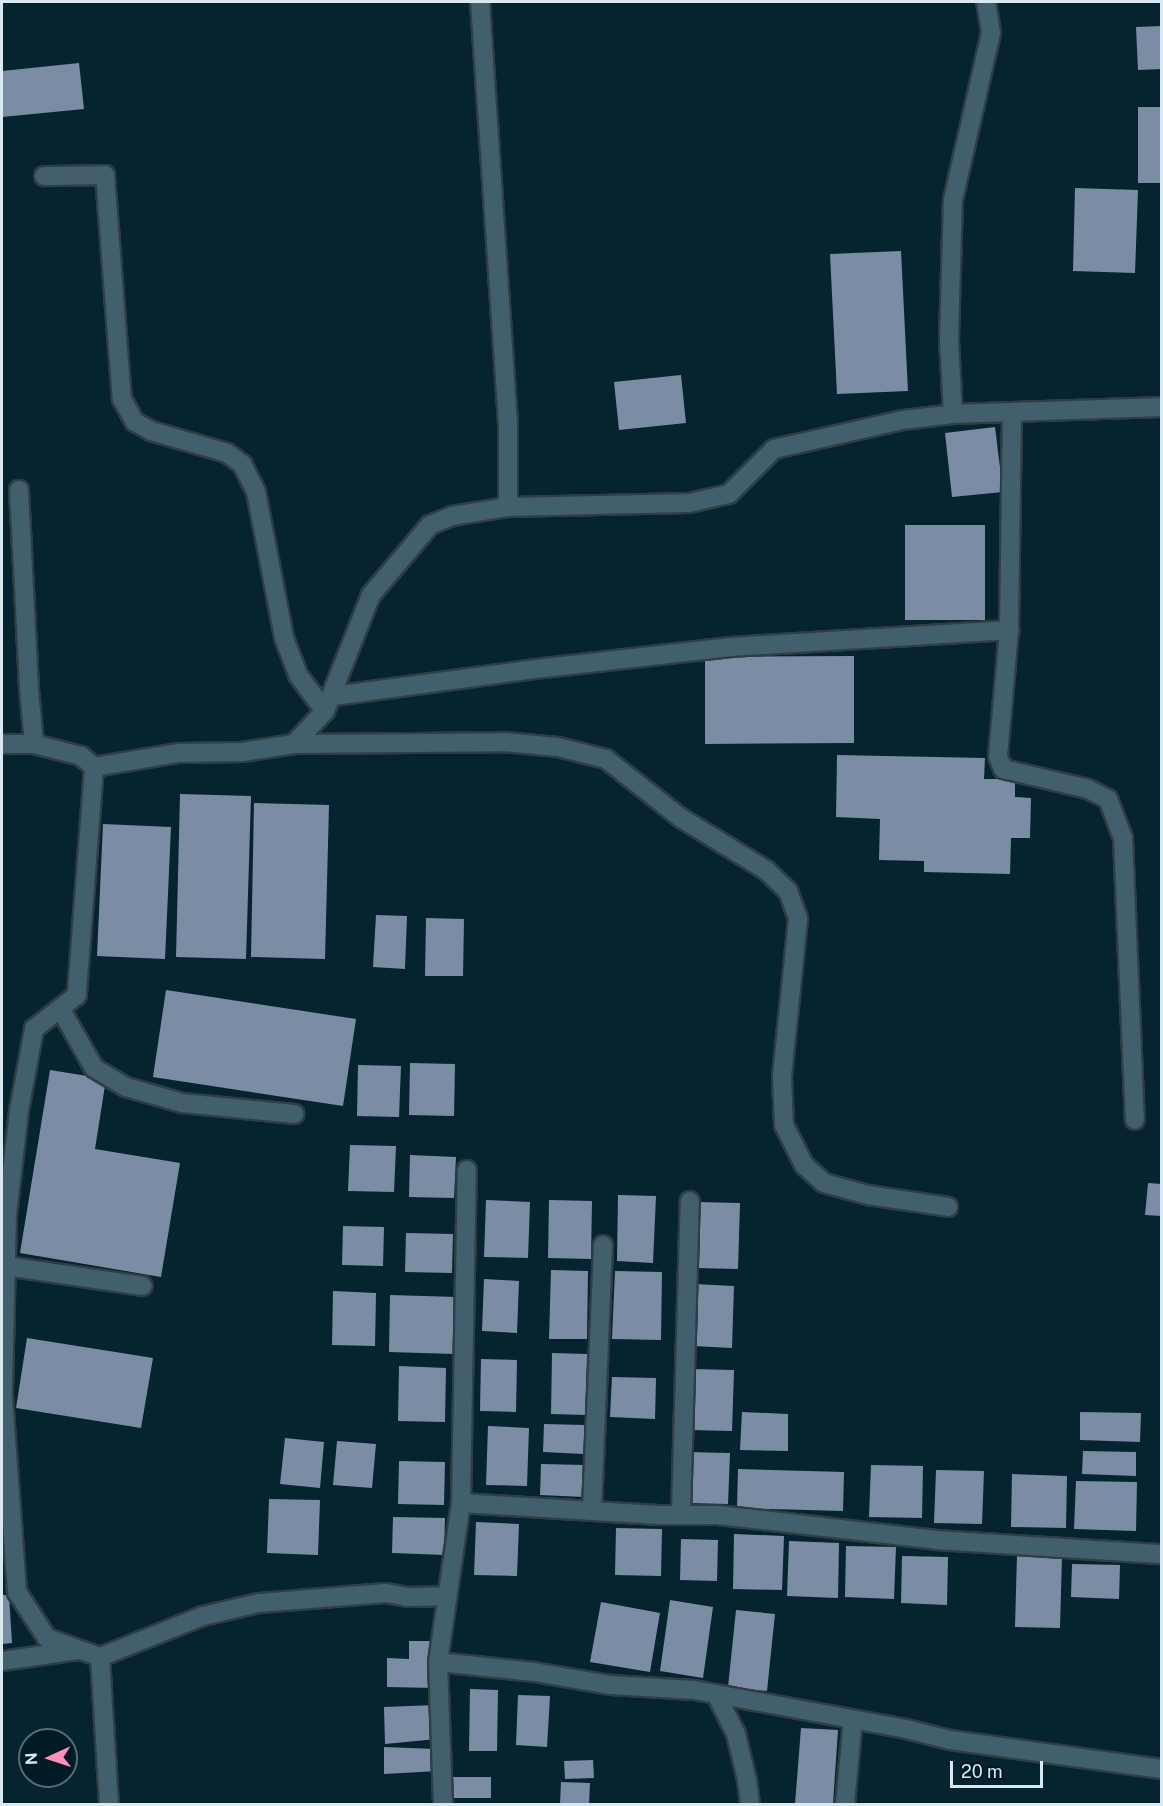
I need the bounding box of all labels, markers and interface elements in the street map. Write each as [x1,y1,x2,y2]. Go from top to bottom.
north arrow [18,1728,78,1788]
scale bar [953,1749,1046,1787]
text: N [22,1752,41,1766]
text: 20 m [961,1761,1003,1782]

